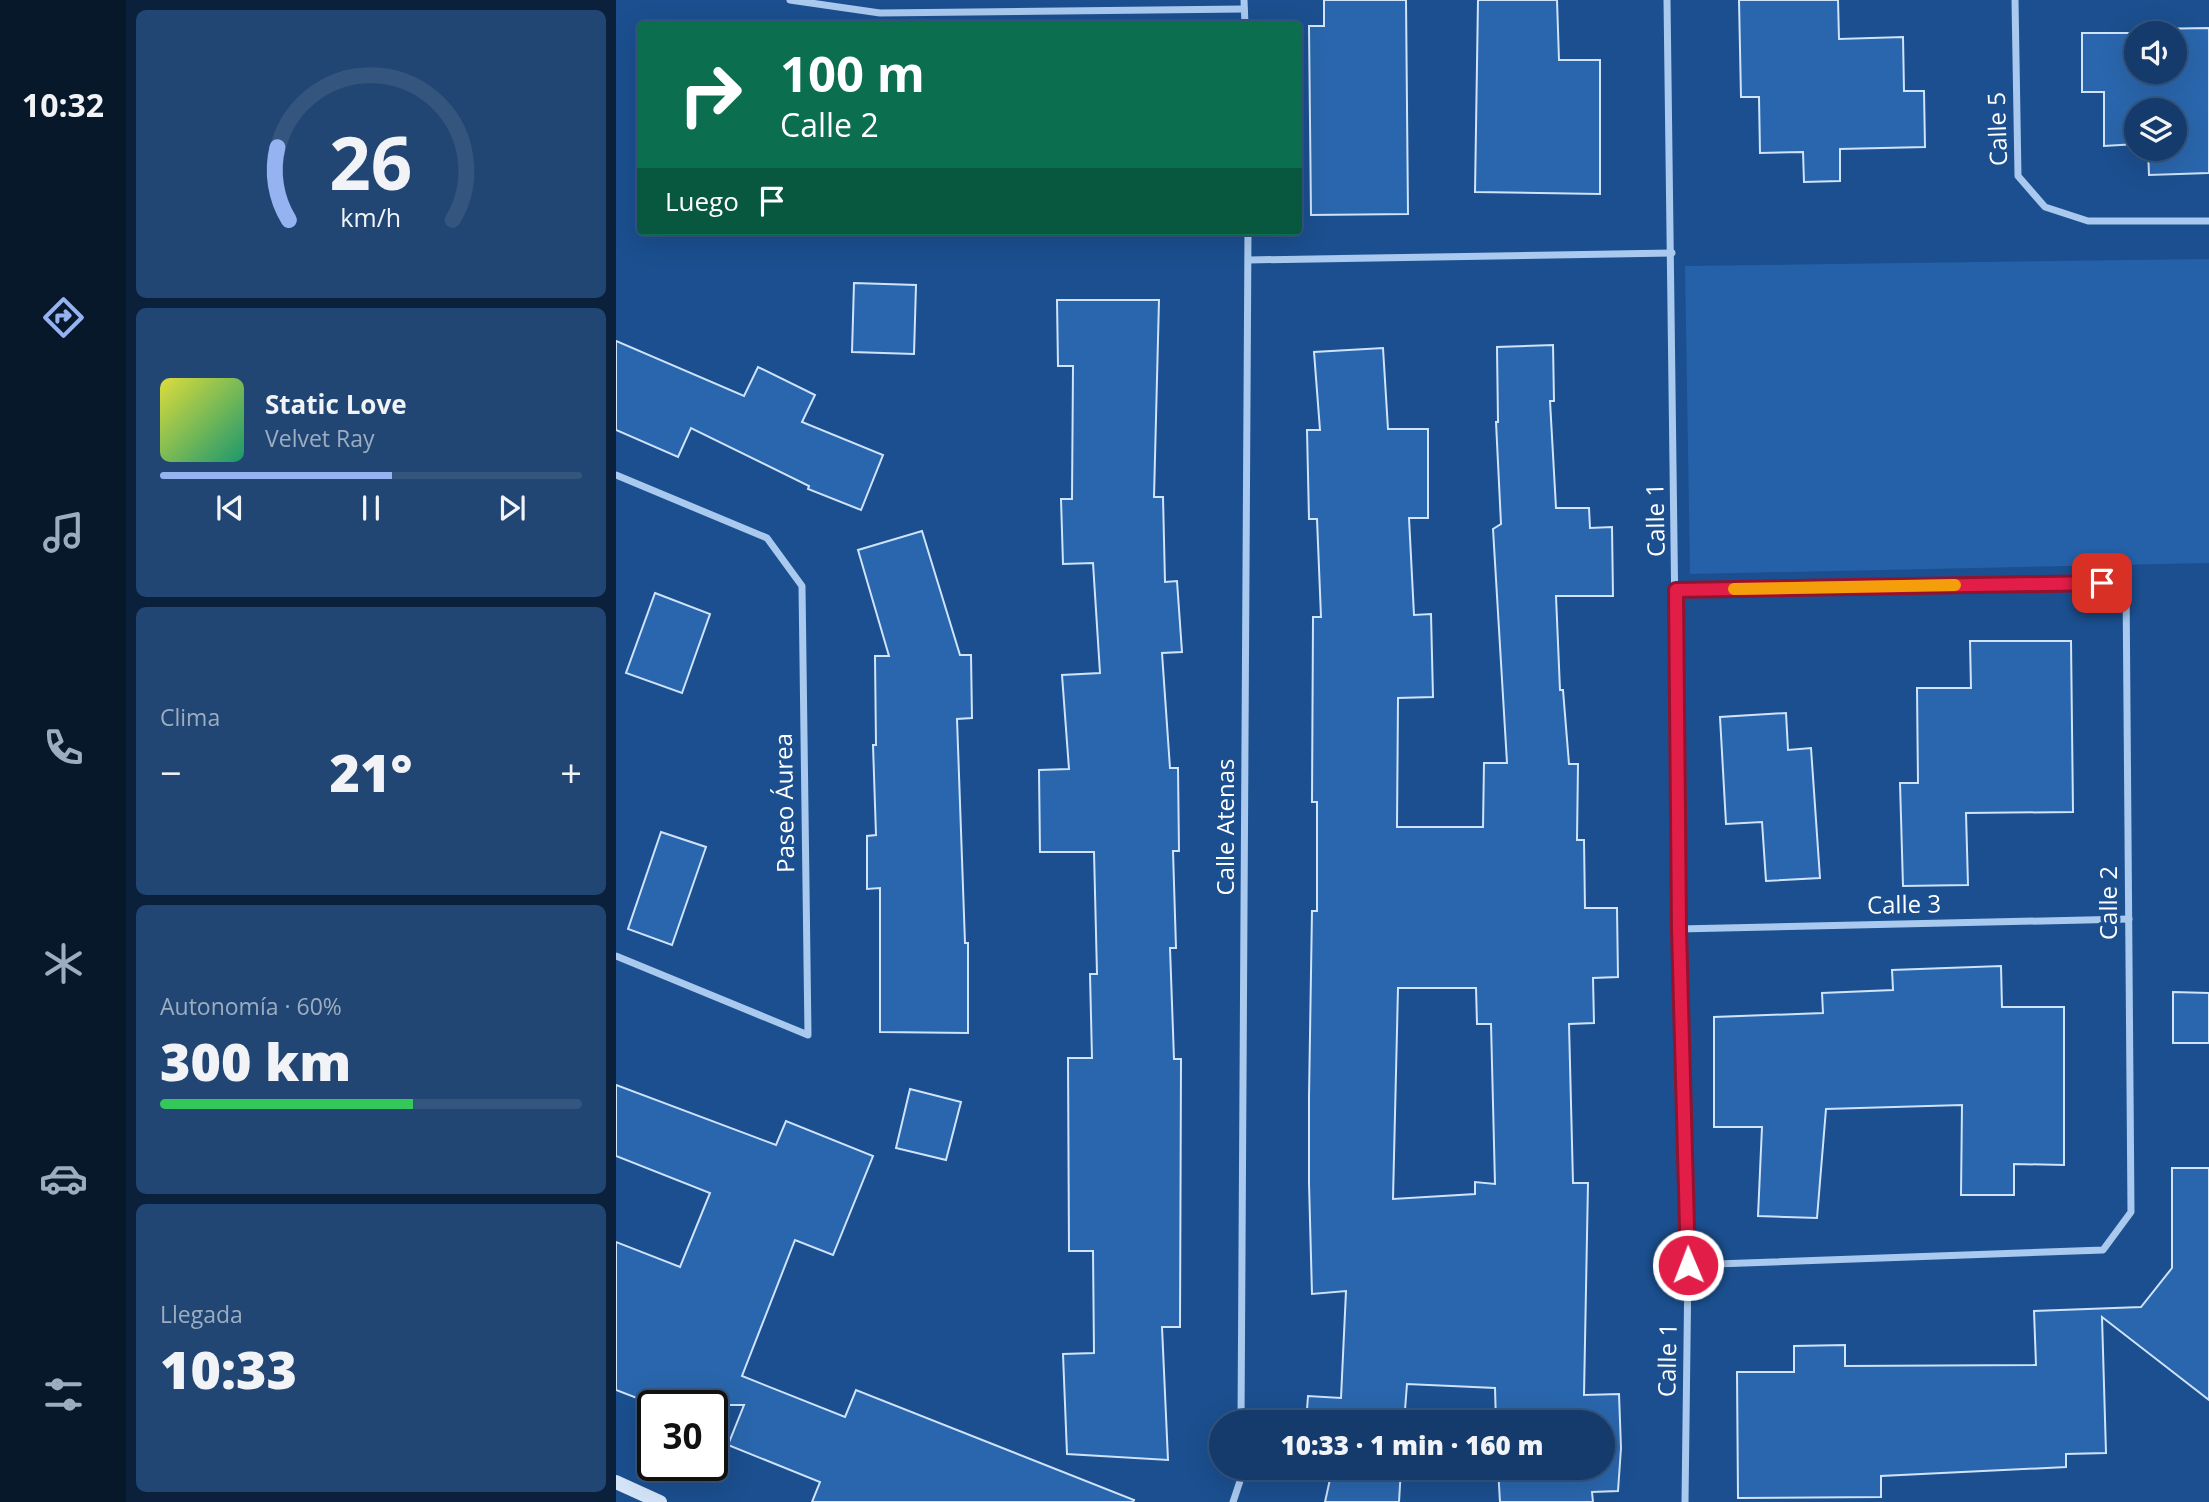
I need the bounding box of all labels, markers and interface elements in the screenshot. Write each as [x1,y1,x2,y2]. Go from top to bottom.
map controls [2124,21,2187,161]
button: sound [2124,21,2187,84]
text: 100 m [780,40,925,106]
icon: right [665,49,756,140]
text: 10:32 [22,83,104,126]
street label: Calle 5 [1979,91,2014,167]
button: layers [2124,98,2187,161]
text: Calle 2 [780,103,879,146]
text: 26 [329,113,413,212]
icon: arrive [753,182,791,220]
text: Luego [665,183,739,219]
text: km/h [341,200,401,234]
icon: directions [39,293,88,342]
text: Static Love [265,386,407,422]
text: Velvet Ray [265,422,375,454]
street label: Calle 1 [1637,483,1672,557]
icon: previous [211,489,249,527]
icon: pause [352,489,390,527]
icon: next [493,489,531,527]
icon: music [39,508,88,557]
pin [2072,553,2132,613]
icon: arrive [2083,564,2121,602]
text: Clima [160,701,220,733]
icon: phone [39,723,88,772]
street label: Paseo Áurea [766,733,801,873]
text: 21° [330,736,412,807]
text: − [160,746,182,798]
text: + [560,746,582,798]
street label: Calle Atenas [1208,759,1241,895]
street label: Calle 2 [2091,866,2124,940]
street label: Calle 3 [1867,886,1941,921]
icon: climate [39,939,88,988]
text: Autonomía · 60% [160,990,342,1022]
text: 300 km [160,1025,351,1096]
icon: car [39,1154,88,1203]
position arrow [1651,1228,1725,1302]
text: Llegada [160,1298,243,1330]
street label: Calle 1 [1649,1323,1684,1397]
text: 10:33 [160,1333,297,1404]
icon: filters [39,1370,88,1419]
speed limit sign: 30 [637,1390,728,1481]
text: 10:33 · 1 min · 160 m [1281,1427,1543,1463]

